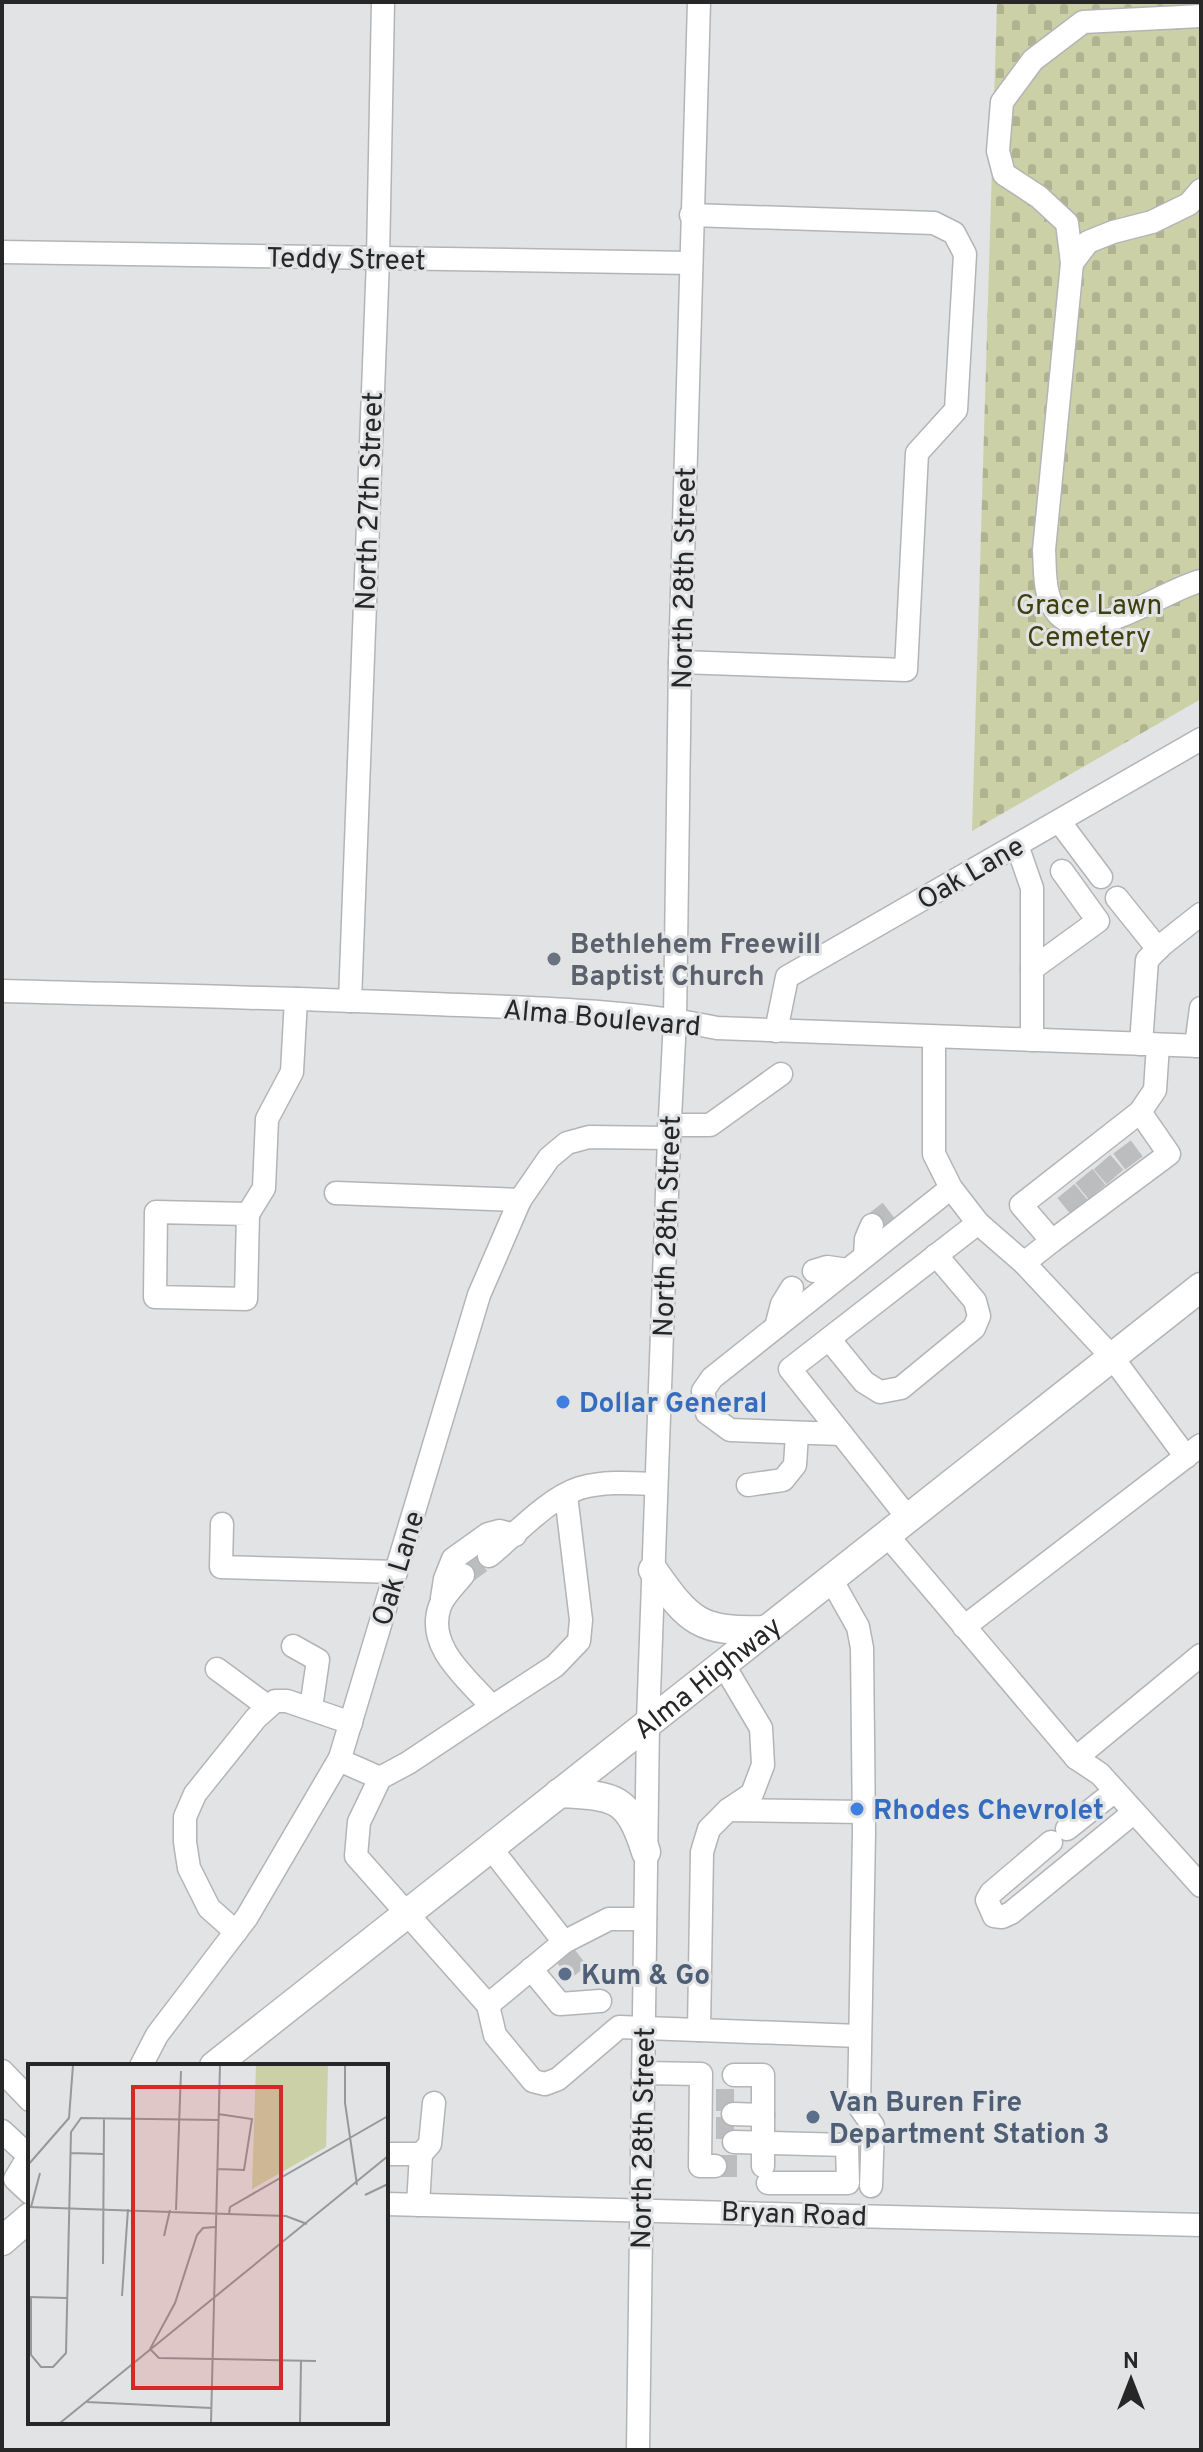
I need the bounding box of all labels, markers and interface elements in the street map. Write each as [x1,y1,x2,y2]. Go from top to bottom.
street label: Teddy Street [266,242,426,280]
street label: North 27th Street [349,391,393,611]
street label: North 28th Street [666,467,706,689]
park label: Grace Lawn Cemetery [1016,589,1162,657]
street label: Oak Lane [911,829,1032,920]
place label: Bethlehem Freewill Baptist Church [570,928,821,996]
marker: Bethlehem Freewill Baptist Church [545,950,563,968]
street label: Alma Boulevard [501,993,702,1047]
street label: North 28th Street [647,1114,691,1338]
place label: Dollar General [579,1387,767,1423]
marker: Dollar General [554,1393,572,1411]
street label: Oak Lane [365,1507,434,1631]
street label: Alma Highway [627,1610,790,1749]
place label: Rhodes Chevrolet [873,1794,1104,1830]
marker: Rhodes Chevrolet [848,1800,866,1818]
place label: Kum & Go [581,1959,710,1995]
marker: Kum & Go [556,1965,574,1983]
street label: North 28th Street [625,2027,665,2249]
inset map [28,2064,388,2424]
place label: Van Buren Fire Department Station 3 [829,2086,1110,2154]
marker: Van Buren Fire Department Station 3 [804,2108,822,2126]
street label: Bryan Road [720,2195,868,2237]
north arrow [1091,2340,1171,2420]
text: N [1123,2349,1139,2376]

